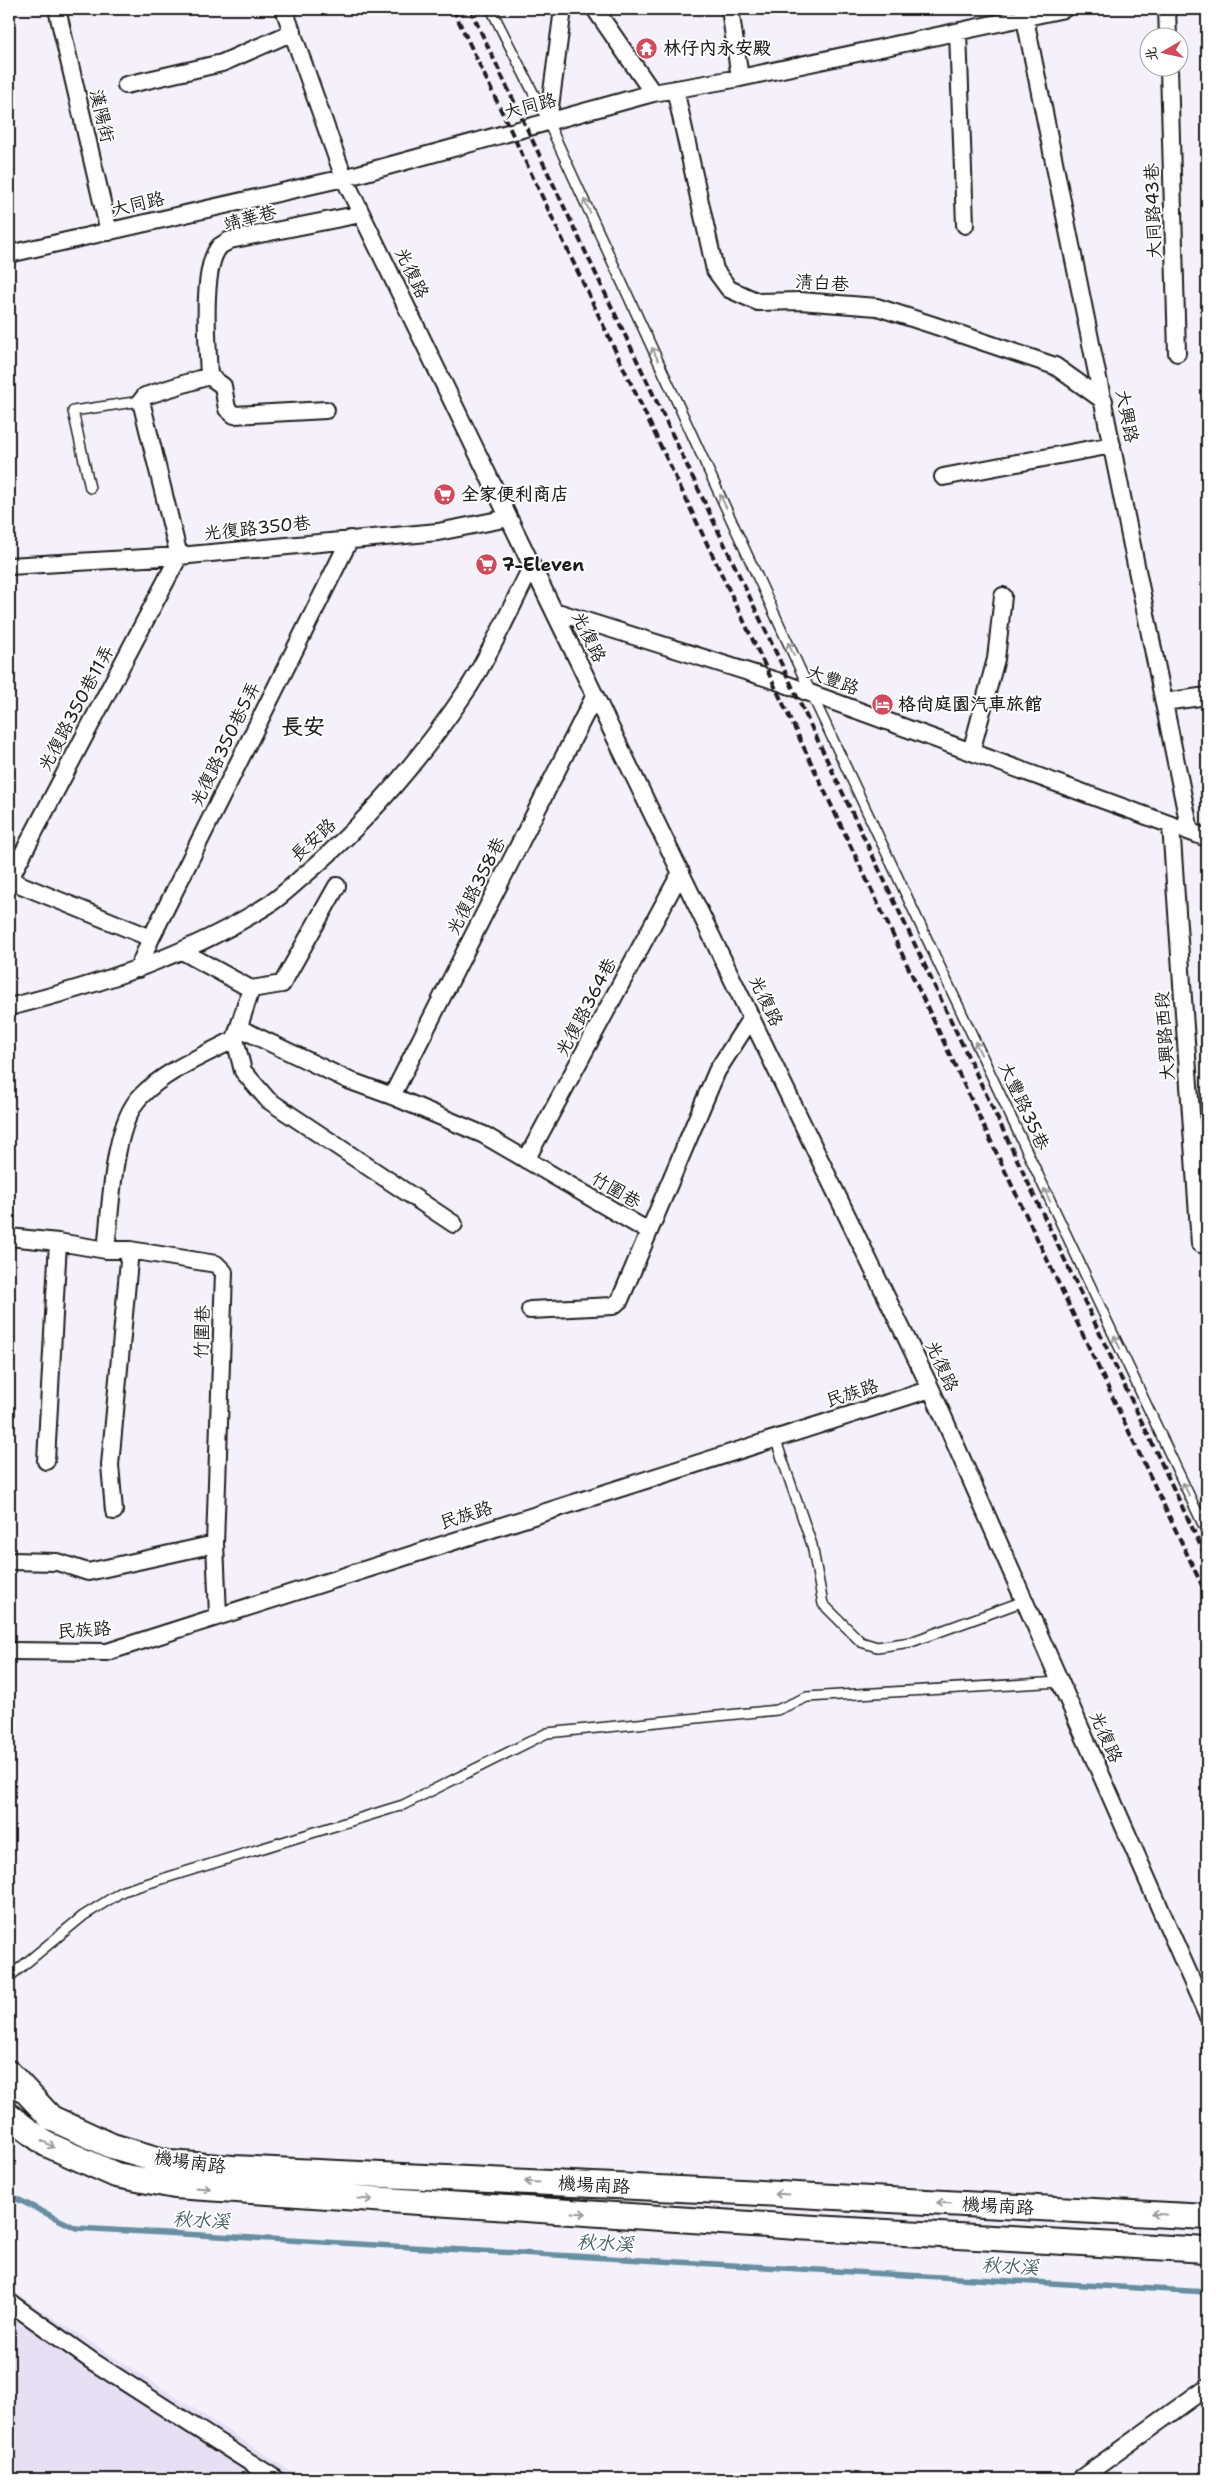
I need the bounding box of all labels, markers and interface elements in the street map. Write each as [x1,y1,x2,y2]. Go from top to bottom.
north arrow [1138,28,1188,78]
temple icon: 林仔內永安殿 [635,36,659,60]
place label: 林仔內永安殿 [663,36,771,60]
text: 北 [1141,46,1161,62]
street label: 漢陽街 [84,87,120,145]
street label: 大同路 [501,87,559,125]
street label: 大同路43巷 [1139,163,1167,259]
street label: 大同路 [109,186,167,222]
street label: 靖華巷 [221,199,279,237]
one-way arrow [582,199,591,214]
street label: 光復路 [389,243,435,303]
street label: 清白巷 [794,270,850,296]
one-way arrow [650,347,659,362]
street label: 大興路 [1110,387,1144,445]
supermarket icon: 全家便利商店 [433,482,457,506]
place label: 全家便利商店 [461,482,569,506]
one-way arrow [717,494,727,509]
street label: 光復路350巷 [202,510,312,546]
supermarket icon: 7-Eleven [474,553,498,577]
place label: 7-Eleven [502,553,584,577]
street label: 光復路 [566,607,612,667]
street label: 光復路350巷11弄 [33,641,119,775]
one-way arrow [785,642,795,657]
street label: 大豐路 [804,659,862,701]
street label: 光復路350巷5弄 [184,677,266,811]
hotel icon: 格尚庭園汽車旅館 [870,692,894,716]
place label: 格尚庭園汽車旅館 [898,692,1042,716]
district label: 長安 [281,712,325,741]
street label: 長安路 [285,813,341,867]
street label: 光復路358巷 [441,833,511,939]
street label: 光復路364巷 [550,953,622,1061]
street label: 光復路 [743,971,789,1031]
street label: 大興路西段 [1150,990,1180,1082]
one-way arrow [973,1041,982,1056]
street label: 大豐路35巷 [993,1058,1055,1154]
street label: 竹圍巷 [587,1166,645,1214]
one-way arrow [1042,1188,1052,1203]
street label: 竹圍巷 [189,1305,215,1359]
one-way arrow [1111,1335,1121,1350]
street label: 光復路 [920,1336,964,1396]
street label: 民族路 [823,1373,881,1413]
one-way arrow [1181,1481,1191,1496]
street label: 民族路 [437,1495,495,1535]
street label: 民族路 [56,1616,112,1644]
street label: 光復路 [1084,1707,1128,1767]
one-way arrow [41,2139,56,2149]
street label: 機場南路 [153,2145,227,2179]
street label: 機場南路 [557,2171,631,2199]
one-way arrow [524,2177,540,2186]
one-way arrow [194,2184,210,2193]
one-way arrow [774,2189,790,2198]
street label: 機場南路 [961,2192,1035,2220]
one-way arrow [357,2194,373,2203]
one-way arrow [936,2198,952,2207]
water label: 秋水溪 [172,2206,231,2234]
one-way arrow [571,2208,587,2217]
one-way arrow [1151,2210,1167,2219]
water label: 秋水溪 [576,2229,635,2257]
water label: 秋水溪 [981,2252,1040,2280]

